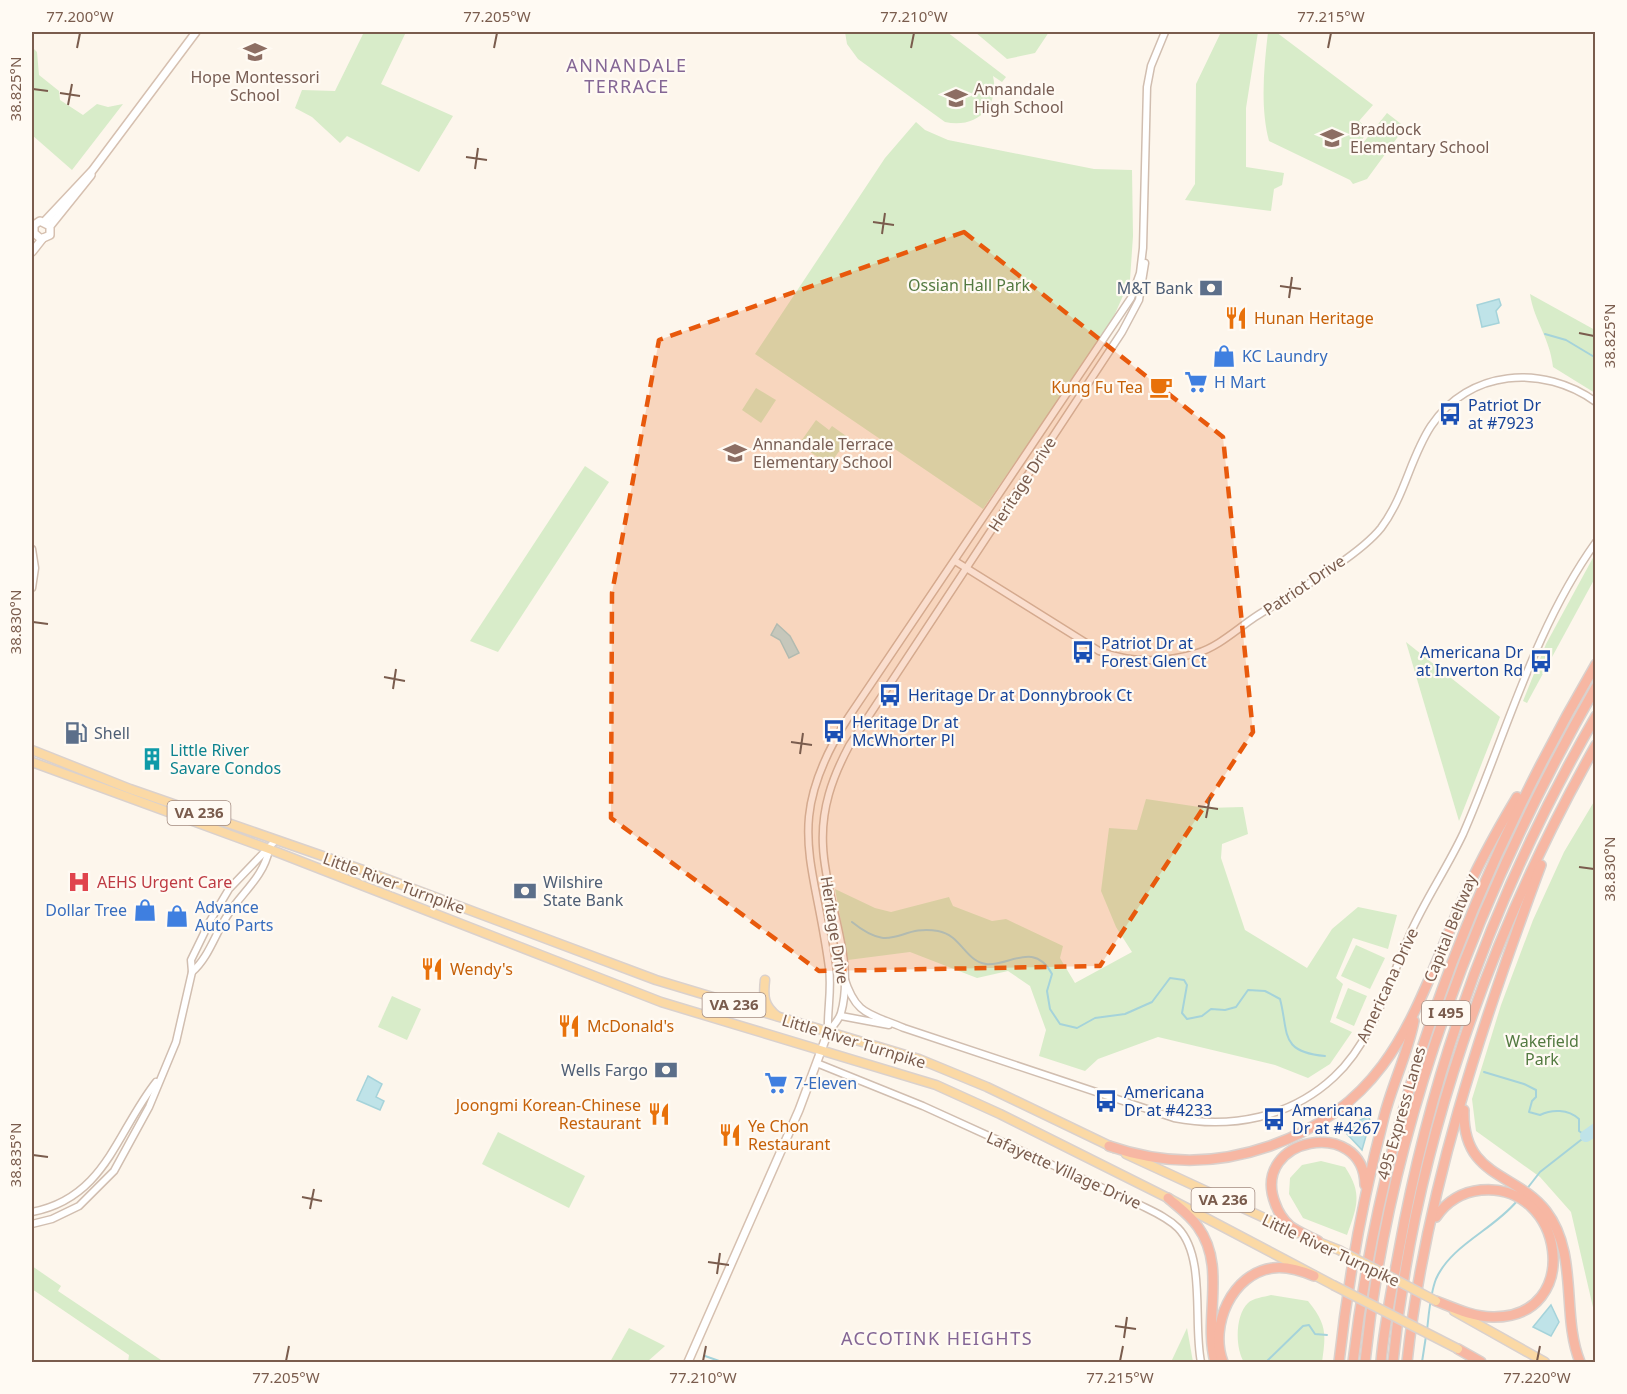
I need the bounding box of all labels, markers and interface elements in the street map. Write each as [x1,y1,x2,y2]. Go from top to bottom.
text: 77.200°W [46,6,114,26]
text: 77.205°W [463,6,531,26]
text: 77.210°W [880,6,948,26]
text: 77.215°W [1297,6,1365,26]
school or university icon: Hope Montessori School [242,39,268,65]
district label: ANNANDALE TERRACE [566,53,688,98]
text: 38.825°N [5,57,25,121]
place label: Hope Montessori School [190,66,320,106]
place label: Annandale High School [974,78,1064,118]
school or university icon: Annandale High School [943,85,969,111]
place label: Braddock Elementary School [1350,118,1489,158]
school or university icon: Braddock Elementary School [1319,125,1345,151]
park label: Ossian Hall Park [908,274,1030,296]
bank icon: M&T Bank [1198,275,1224,301]
place label: M&T Bank [1117,277,1193,299]
text: 38.825°N [1599,304,1619,368]
restaurant icon: Hunan Heritage [1223,305,1249,331]
place label: Hunan Heritage [1254,307,1374,329]
shop icon: KC Laundry [1211,343,1237,369]
place label: KC Laundry [1242,345,1328,367]
supermarket icon: H Mart [1183,369,1209,395]
place label: H Mart [1214,371,1266,393]
cafe icon: Kung Fu Tea [1148,374,1174,400]
place label: Kung Fu Tea [1051,376,1143,398]
place label: Patriot Dr at #7923 [1468,394,1541,434]
bus stop icon: Patriot Dr at #7923 [1437,401,1463,427]
street label: Heritage Drive [983,432,1061,536]
place label: Annandale Terrace Elementary School [753,433,893,473]
school or university icon: Annandale Terrace Elementary School [722,440,748,466]
street label: Patriot Drive [1259,549,1349,621]
text: 38.830°N [5,590,25,654]
place label: Patriot Dr at Forest Glen Ct [1101,632,1207,672]
bus stop icon: Patriot Dr at Forest Glen Ct [1070,639,1096,665]
place label: Americana Dr at Inverton Rd [1416,641,1523,681]
bus stop icon: Americana Dr at Inverton Rd [1528,648,1554,674]
bus stop icon: Heritage Dr at Donnybrook Ct [877,682,903,708]
place label: Heritage Dr at Donnybrook Ct [908,684,1132,706]
place label: Heritage Dr at McWhorter Pl [852,711,959,751]
bus stop icon: Heritage Dr at McWhorter Pl [821,718,847,744]
fuel station icon: Shell [63,720,89,746]
place label: Shell [94,722,130,744]
place label: Little River Savare Condos [170,739,281,779]
building icon: Little River Savare Condos [139,746,165,772]
road number: VA 236 [168,801,230,825]
text: 38.830°N [1599,837,1619,901]
street label: Little River Turnpike [320,847,468,919]
hospital icon: AEHS Urgent Care [66,869,92,895]
street label: Capital Beltway [1418,870,1482,985]
place label: AEHS Urgent Care [97,871,232,893]
place label: Wilshire State Bank [543,871,624,911]
street label: Heritage Drive [816,874,854,986]
bank icon: Wilshire State Bank [512,878,538,904]
place label: Advance Auto Parts [195,896,273,936]
shop icon: Dollar Tree [132,897,158,923]
place label: Dollar Tree [45,899,127,921]
shop icon: Advance Auto Parts [164,903,190,929]
street label: Americana Drive [1351,924,1423,1046]
restaurant icon: Wendy's [419,956,445,982]
place label: Wendy's [450,958,513,980]
road number: VA 236 [702,993,766,1017]
road number: I 495 [1422,1001,1470,1025]
street label: Little River Turnpike [779,1009,929,1073]
restaurant icon: McDonald's [556,1013,582,1039]
place label: McDonald's [587,1015,674,1037]
park label: Wakefield Park [1505,1030,1579,1070]
street label: 495 Express Lanes [1371,1044,1431,1182]
bank icon: Wells Fargo [653,1057,679,1083]
place label: Wells Fargo [561,1059,648,1081]
supermarket icon: 7-Eleven [763,1070,789,1096]
place label: 7-Eleven [794,1072,857,1094]
place label: Americana Dr at #4233 [1124,1081,1212,1121]
bus stop icon: Americana Dr at #4233 [1093,1088,1119,1114]
place label: Joongmi Korean-Chinese Restaurant [454,1094,641,1134]
place label: Americana Dr at #4267 [1292,1099,1380,1139]
restaurant icon: Joongmi Korean-Chinese Restaurant [646,1101,672,1127]
bus stop icon: Americana Dr at #4267 [1261,1106,1287,1132]
place label: Ye Chon Restaurant [748,1115,830,1155]
restaurant icon: Ye Chon Restaurant [717,1122,743,1148]
text: 38.835°N [5,1123,25,1187]
street label: Lafayette Village Drive [983,1126,1145,1214]
road number: VA 236 [1192,1188,1254,1212]
street label: Little River Turnpike [1259,1208,1403,1292]
district label: ACCOTINK HEIGHTS [841,1326,1033,1350]
text: 77.205°W [252,1367,320,1387]
text: 77.210°W [669,1367,737,1387]
text: 77.215°W [1086,1367,1154,1387]
text: 77.220°W [1503,1367,1571,1387]

